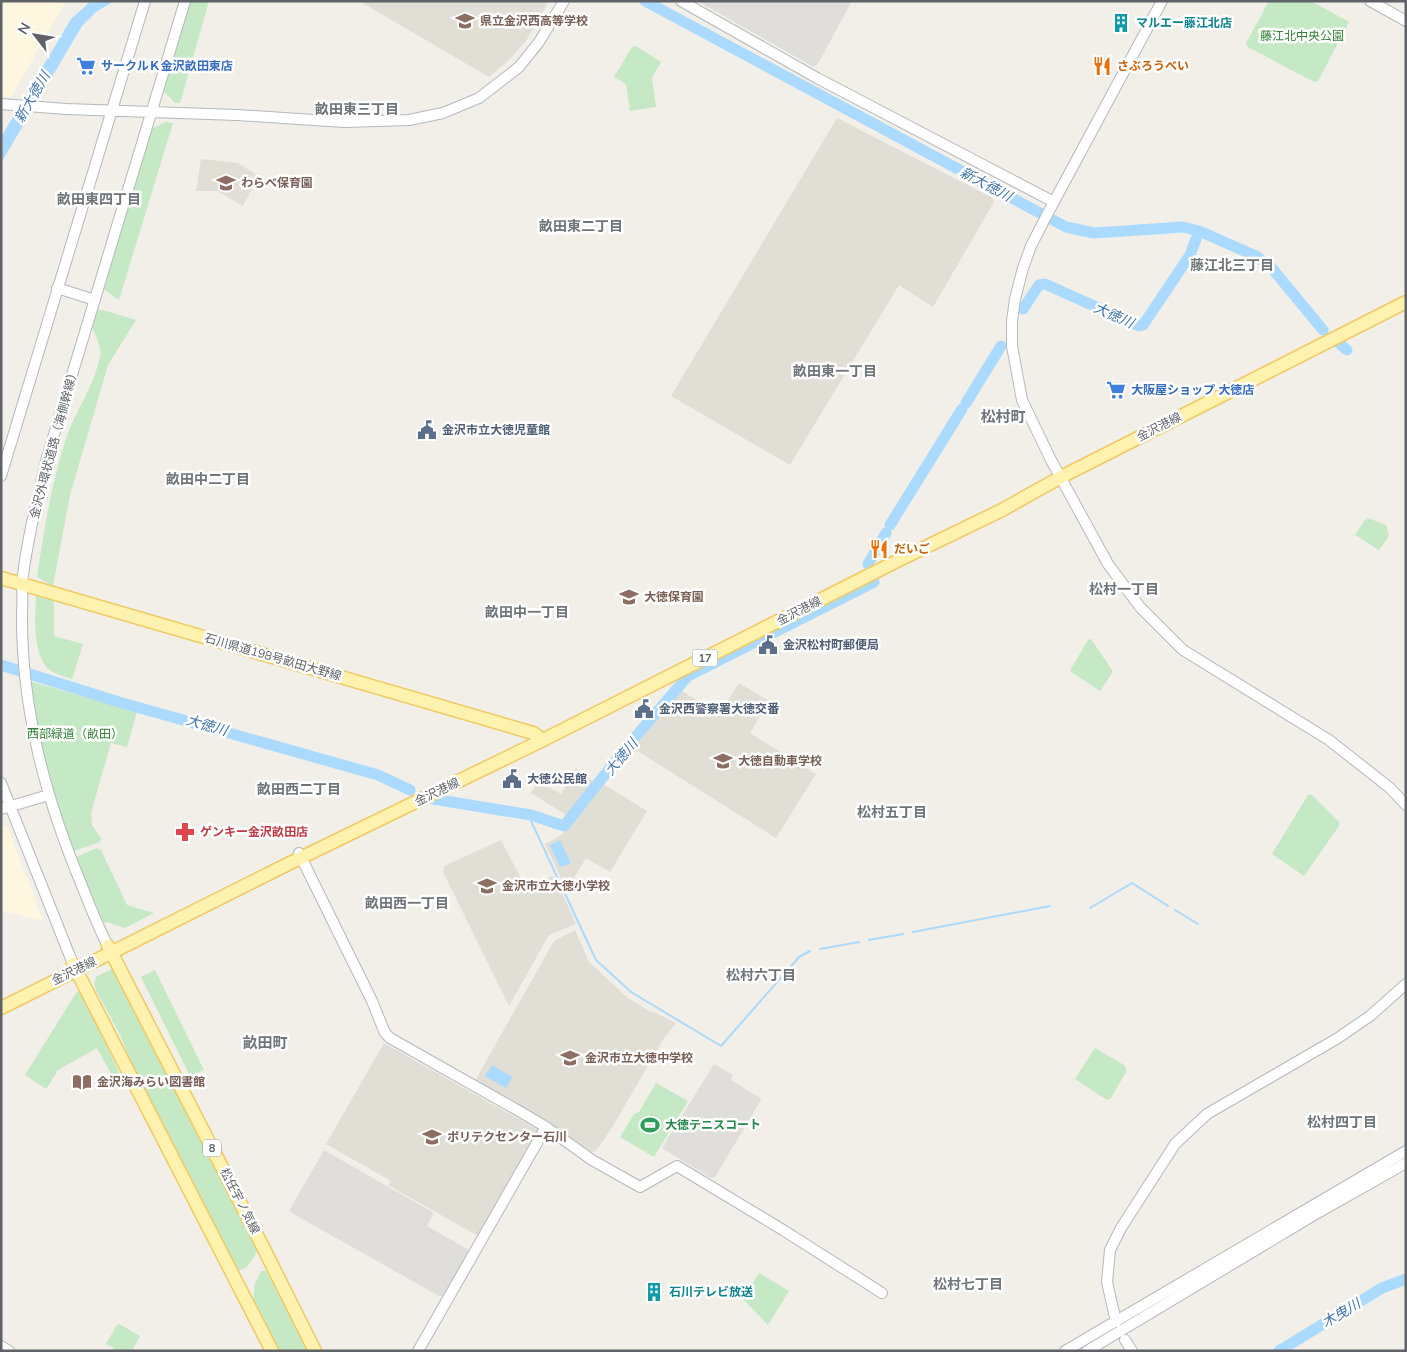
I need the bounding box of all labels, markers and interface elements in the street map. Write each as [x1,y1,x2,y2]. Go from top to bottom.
north arrow [10,10,60,60]
school or university icon: 県立金沢西高等学校 [454,10,476,32]
building icon: マルエー藤江北店 [1110,12,1132,34]
place label: 県立金沢西高等学校 [480,13,588,28]
place label: マルエー藤江北店 [1136,15,1232,30]
text: N [13,19,34,37]
park label: 藤江北中央公園 [1260,28,1344,43]
supermarket icon: サークルＫ金沢畝田東店 [75,55,97,77]
restaurant icon: さぶろうべい [1091,55,1113,77]
place label: サークルＫ金沢畝田東店 [101,58,233,73]
place label: さぶろうべい [1117,58,1189,73]
water label: 新大徳川 [10,67,55,126]
district label: 畝田東三丁目 [315,100,399,118]
water label: 新大徳川 [957,163,1017,206]
school or university icon: わらべ保育園 [215,172,237,194]
place label: わらべ保育園 [241,175,313,190]
district label: 畝田東四丁目 [57,190,141,208]
district label: 畝田東二丁目 [539,217,623,235]
district label: 藤江北三丁目 [1190,256,1274,274]
water label: 大徳川 [1091,298,1139,333]
district label: 畝田東一丁目 [793,362,877,380]
street label: 金沢外環状道路（海側幹線） [26,366,81,520]
supermarket icon: 大阪屋ショップ 大徳店 [1105,379,1127,401]
place label: 大阪屋ショップ 大徳店 [1131,382,1254,397]
district label: 松村町 [980,407,1026,426]
street label: 金沢港線 [1134,409,1184,444]
public building icon: 金沢市立大徳児童館 [416,419,438,441]
place label: 金沢市立大徳児童館 [442,422,550,437]
district label: 畝田中二丁目 [166,470,250,488]
restaurant icon: だいご [868,538,890,560]
place label: だいご [894,541,930,556]
district label: 松村一丁目 [1089,580,1159,598]
school or university icon: 大徳保育園 [618,586,640,608]
place label: 大徳保育園 [644,589,704,604]
street label: 金沢港線 [774,593,824,628]
district label: 畝田中一丁目 [485,603,569,621]
street label: 石川県道198号畝田大野線 [203,630,343,683]
public building icon: 金沢松村町郵便局 [757,634,779,656]
place label: 金沢松村町郵便局 [783,637,879,652]
road number: 17 [692,650,718,666]
public building icon: 金沢西警察署大徳交番 [633,698,655,720]
place label: 金沢西警察署大徳交番 [659,701,780,716]
water label: 大徳川 [184,711,232,740]
park label: 西部緑道（畝田） [27,726,123,741]
water label: 大徳川 [601,734,643,779]
school or university icon: 大徳自動車学校 [712,750,734,772]
place label: 大徳自動車学校 [738,753,822,768]
public building icon: 大徳公民館 [501,768,523,790]
place label: 大徳公民館 [527,771,587,786]
street label: 金沢港線 [412,774,462,809]
district label: 畝田西二丁目 [257,780,341,798]
district label: 松村五丁目 [857,803,927,821]
pharmacy icon: ゲンキー金沢畝田店 [174,821,196,843]
place label: ゲンキー金沢畝田店 [200,824,308,839]
school or university icon: 金沢市立大徳小学校 [476,875,498,897]
place label: 金沢市立大徳小学校 [502,878,610,893]
district label: 畝田西一丁目 [365,894,449,912]
street label: 金沢港線 [49,953,99,988]
district label: 松村六丁目 [726,966,796,984]
district label: 畝田町 [242,1033,288,1052]
school or university icon: 金沢市立大徳中学校 [559,1047,581,1069]
place label: 金沢市立大徳中学校 [585,1050,693,1065]
library icon: 金沢海みらい図書館 [71,1071,93,1093]
place label: 金沢海みらい図書館 [97,1074,205,1089]
district label: 松村四丁目 [1307,1113,1377,1131]
sports icon: 大徳テニスコート [639,1114,661,1136]
place label: 大徳テニスコート [665,1117,761,1132]
school or university icon: ポリテクセンター石川 [421,1126,443,1148]
place label: ポリテクセンター石川 [447,1129,567,1144]
road number: 8 [203,1140,221,1156]
street label: 松任宇ノ気線 [217,1165,263,1236]
district label: 松村七丁目 [933,1275,1003,1293]
building icon: 石川テレビ放送 [643,1281,665,1303]
place label: 石川テレビ放送 [669,1284,753,1299]
water label: 木曳川 [1318,1293,1365,1332]

